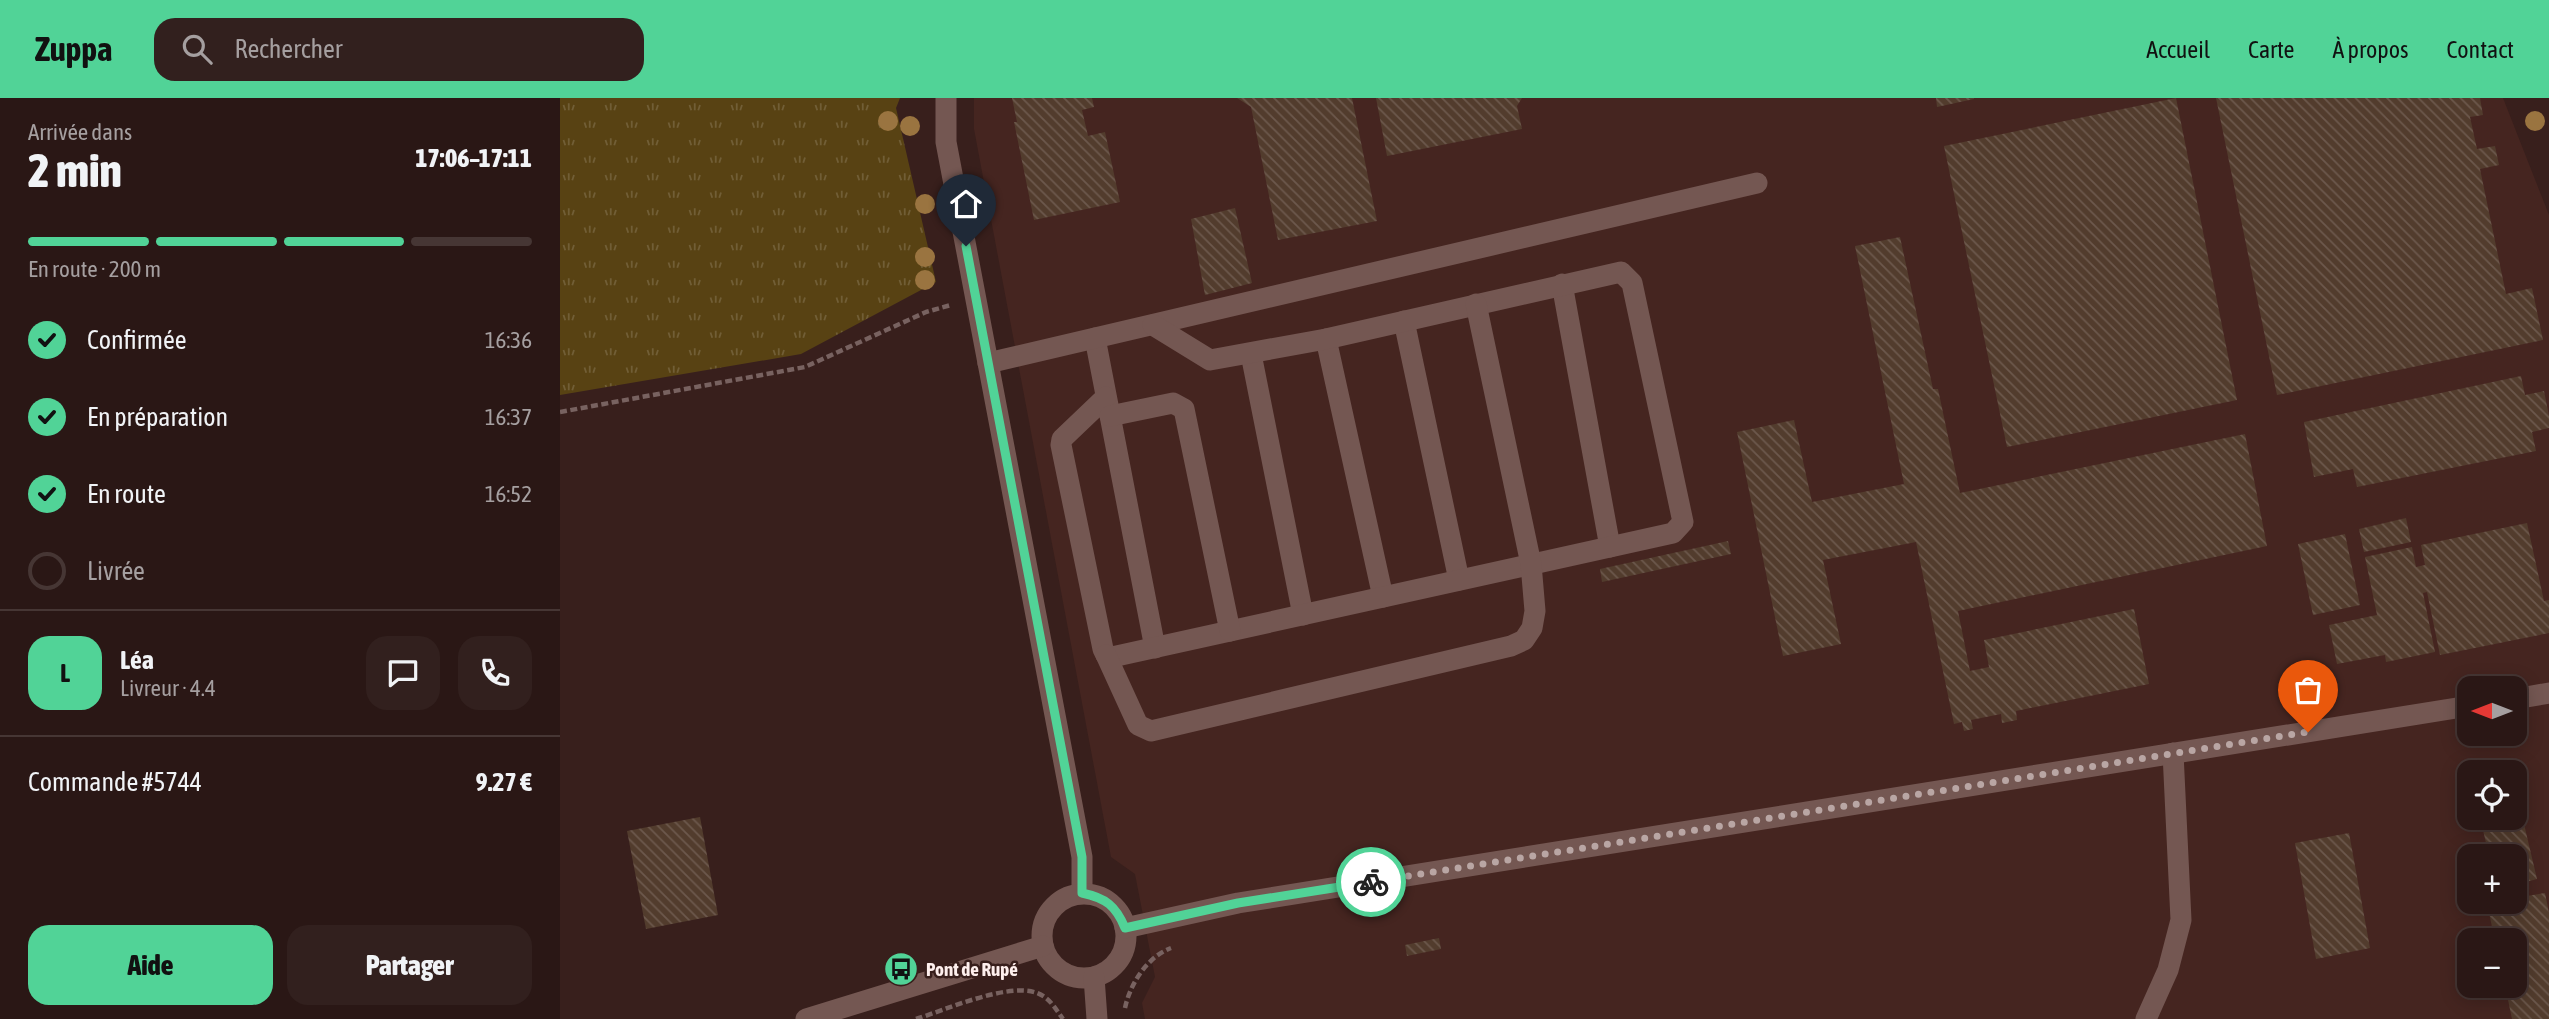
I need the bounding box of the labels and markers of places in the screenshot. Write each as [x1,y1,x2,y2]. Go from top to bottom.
pin [936,174,996,246]
pin [2278,660,2338,732]
bus stop icon: Pont de Rupé [882,950,920,988]
place label: Pont de Rupé [926,958,1018,980]

